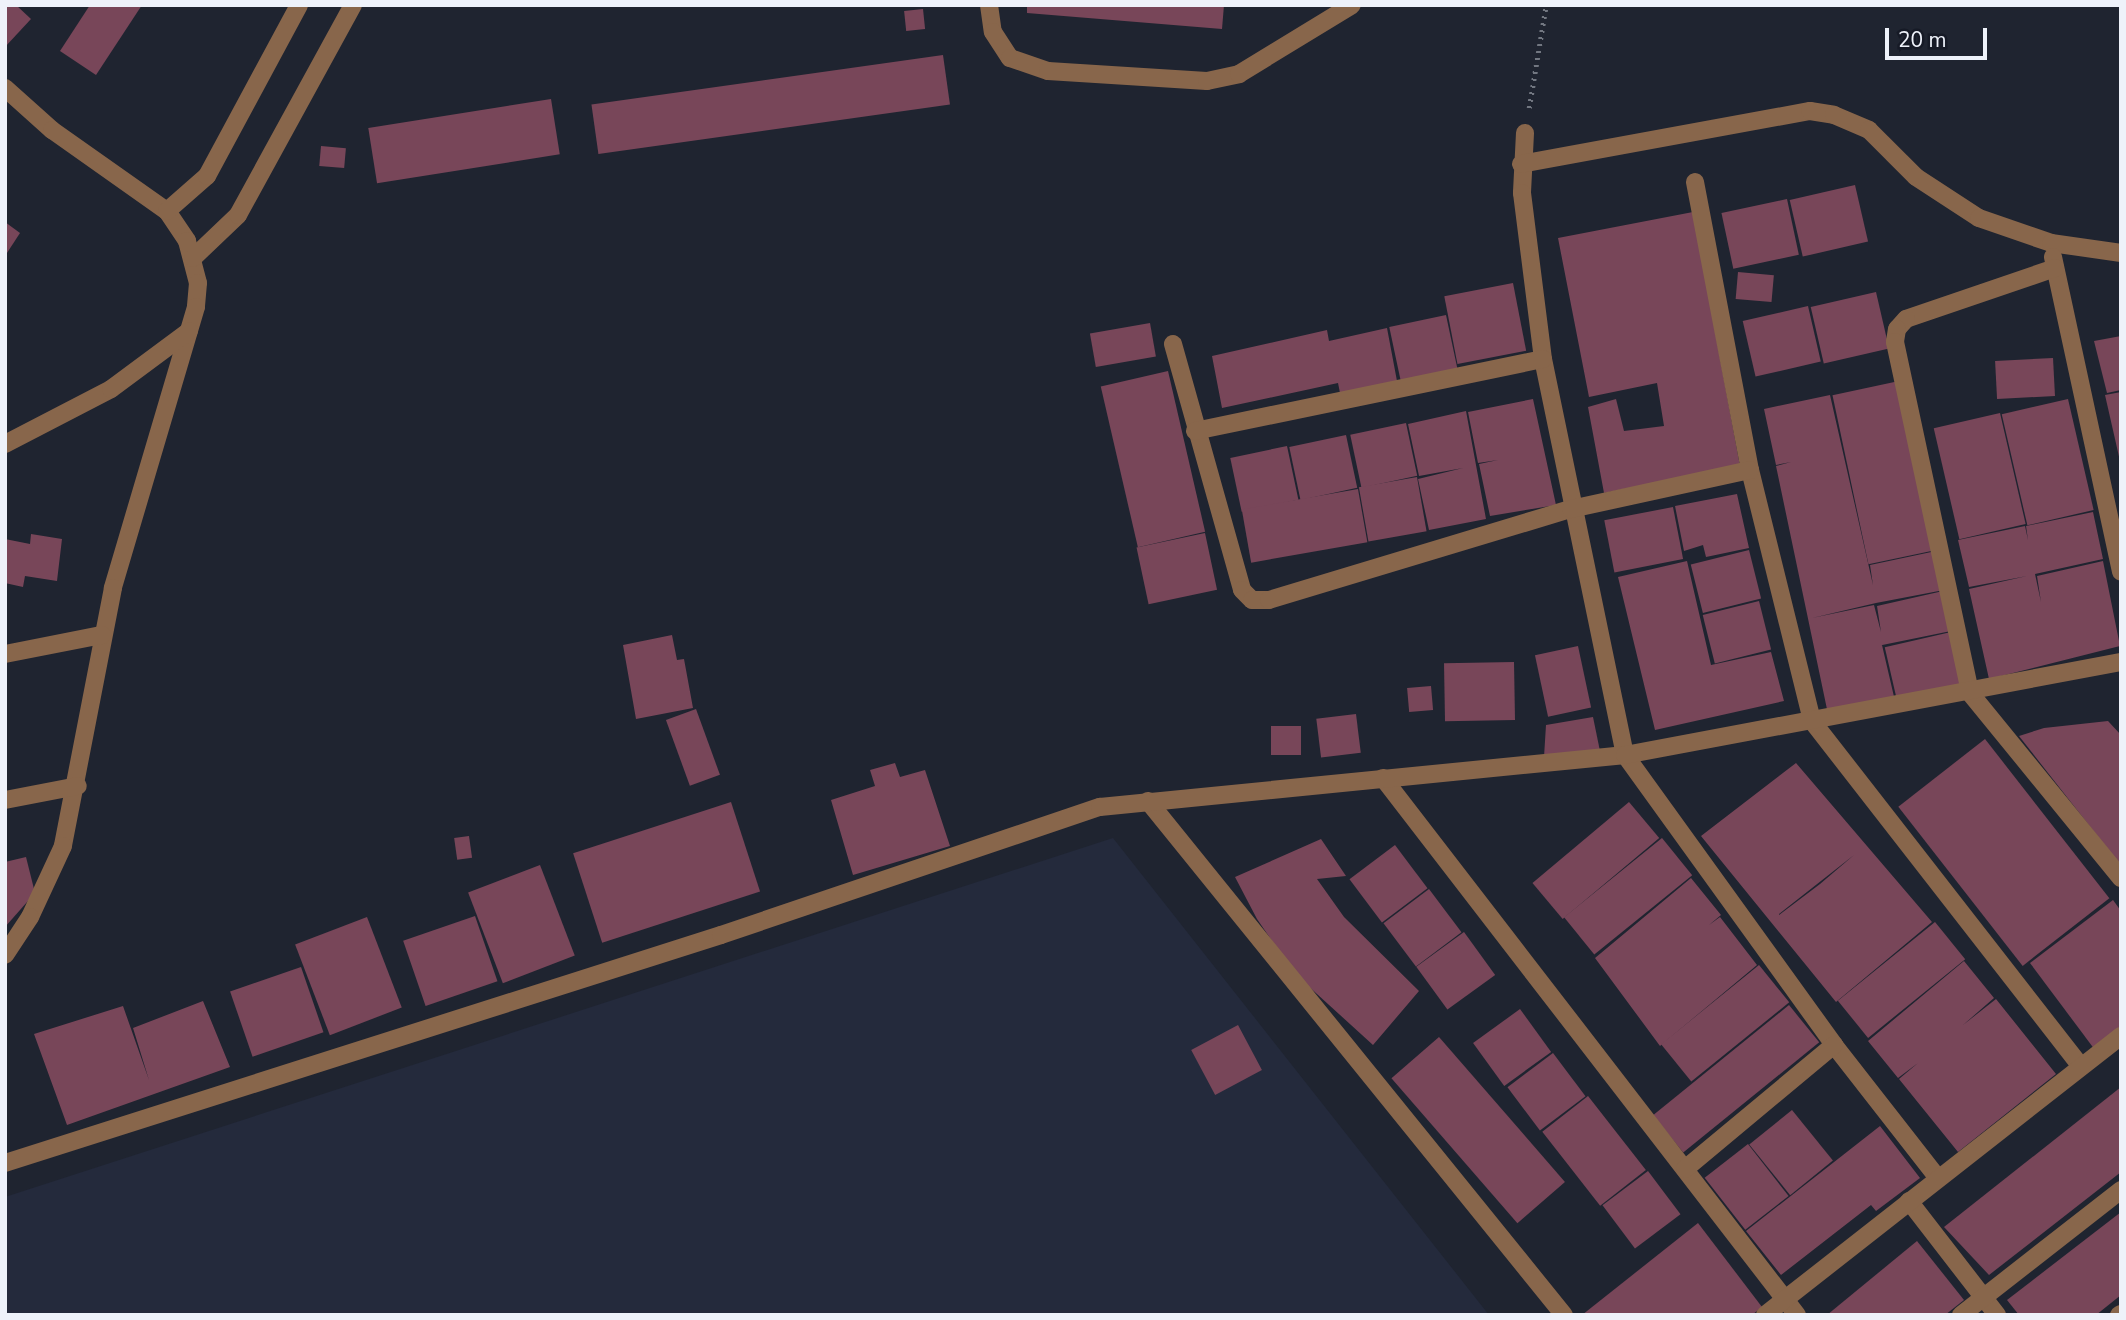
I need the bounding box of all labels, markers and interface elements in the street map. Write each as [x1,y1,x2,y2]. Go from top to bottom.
scale bar [1888,14,1990,58]
text: 20 m [1898,26,1947,54]

